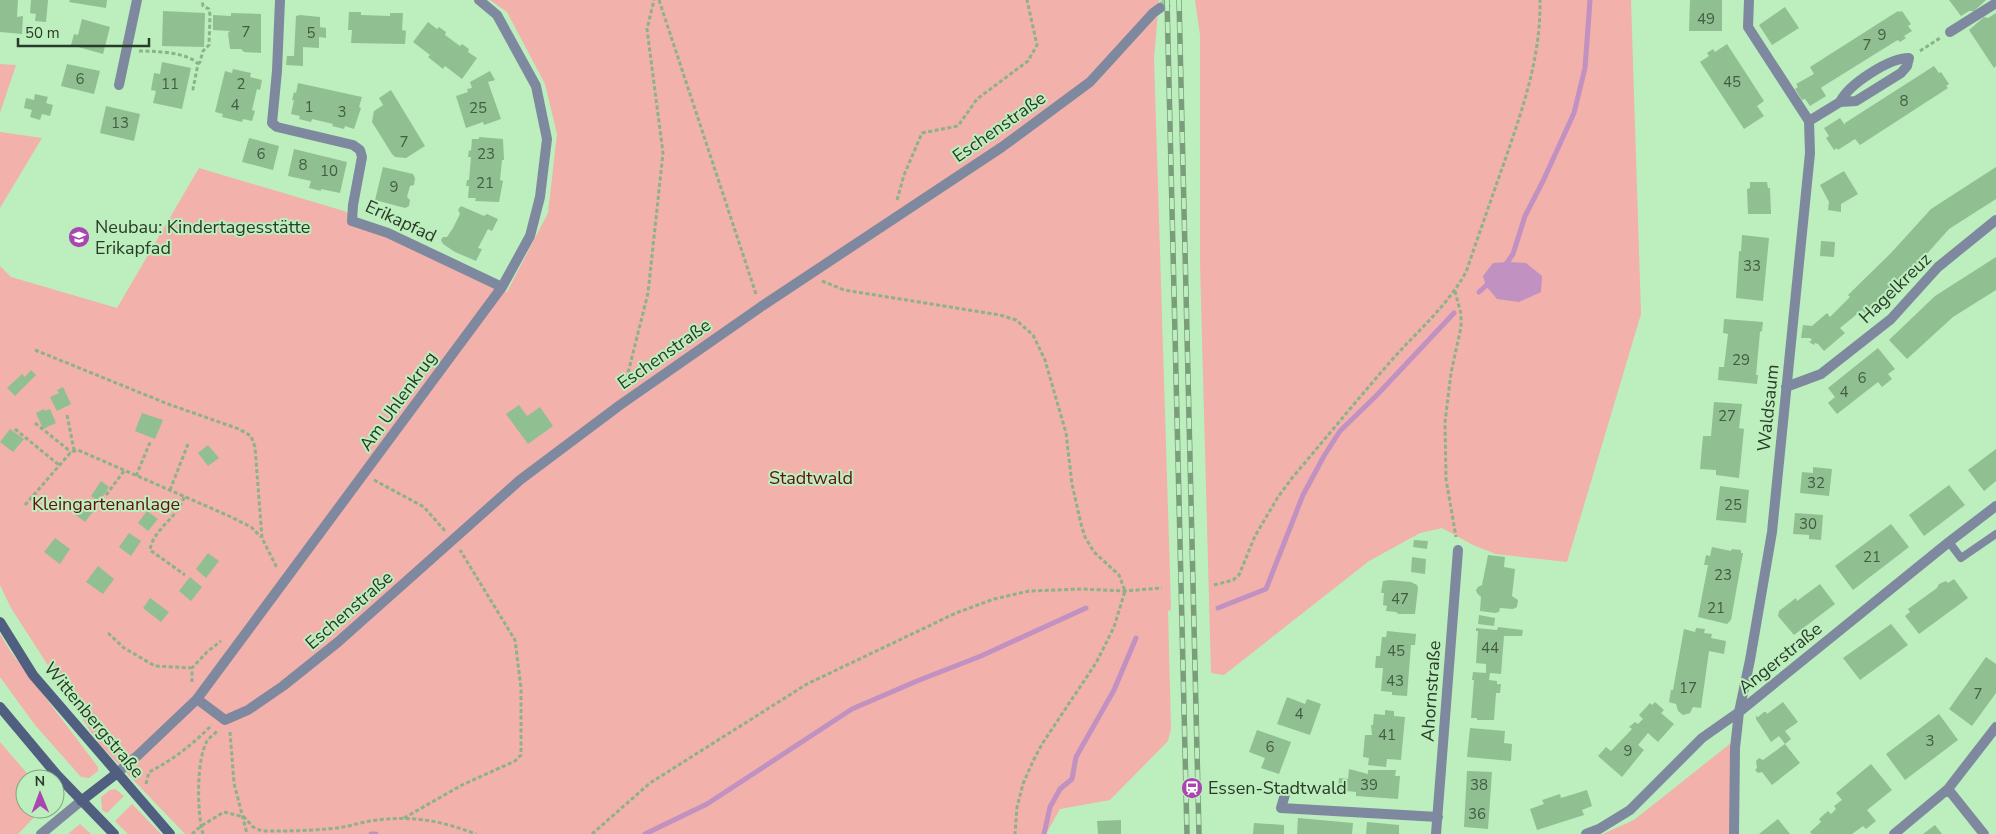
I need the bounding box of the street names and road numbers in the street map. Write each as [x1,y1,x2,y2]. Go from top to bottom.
street label: Eschenstraße [948,86,1050,168]
street label: Erikapfad [362,194,440,248]
street label: Hagelkreuz [1854,247,1936,329]
street label: Eschenstraße [613,313,715,395]
street label: Am Uhlenkrug [354,346,442,456]
street label: Waldsaum [1751,363,1785,453]
street label: Eschenstraße [300,565,398,655]
street label: Angerstraße [1733,617,1827,699]
street label: Ahornstraße [1415,640,1447,742]
street label: Wittenbergstraße [38,657,150,783]

